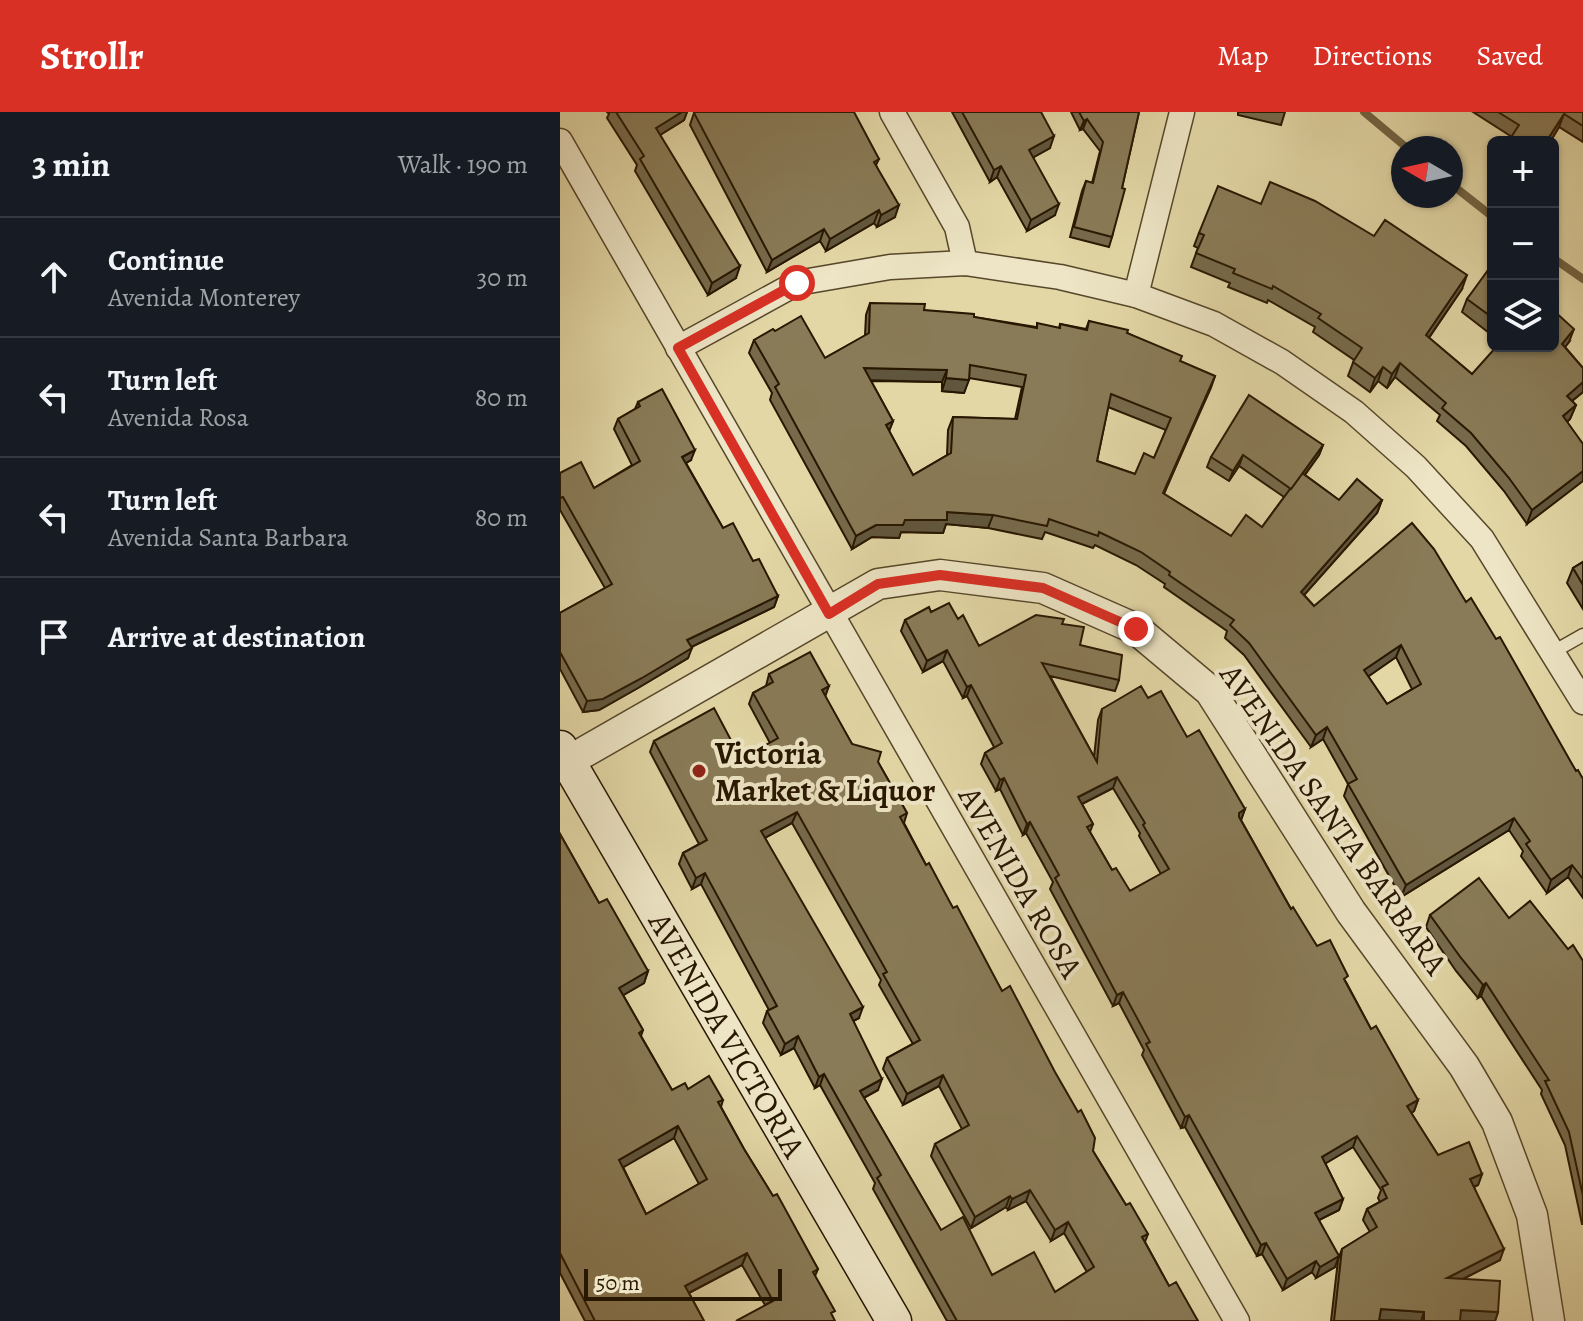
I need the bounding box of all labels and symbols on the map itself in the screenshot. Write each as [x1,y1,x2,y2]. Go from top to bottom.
north arrow [1391,136,1463,208]
route start [779,265,815,301]
route end [1118,611,1154,647]
street label: AVENIDA SANTA BARBARA [1209,654,1459,984]
place label: Victoria Market & Liquor [714,731,935,812]
marker: Victoria Market & Liquor [690,762,708,780]
street label: AVENIDA ROSA [948,777,1094,987]
street label: AVENIDA VICTORIA [638,903,817,1167]
scale bar [584,1265,782,1301]

